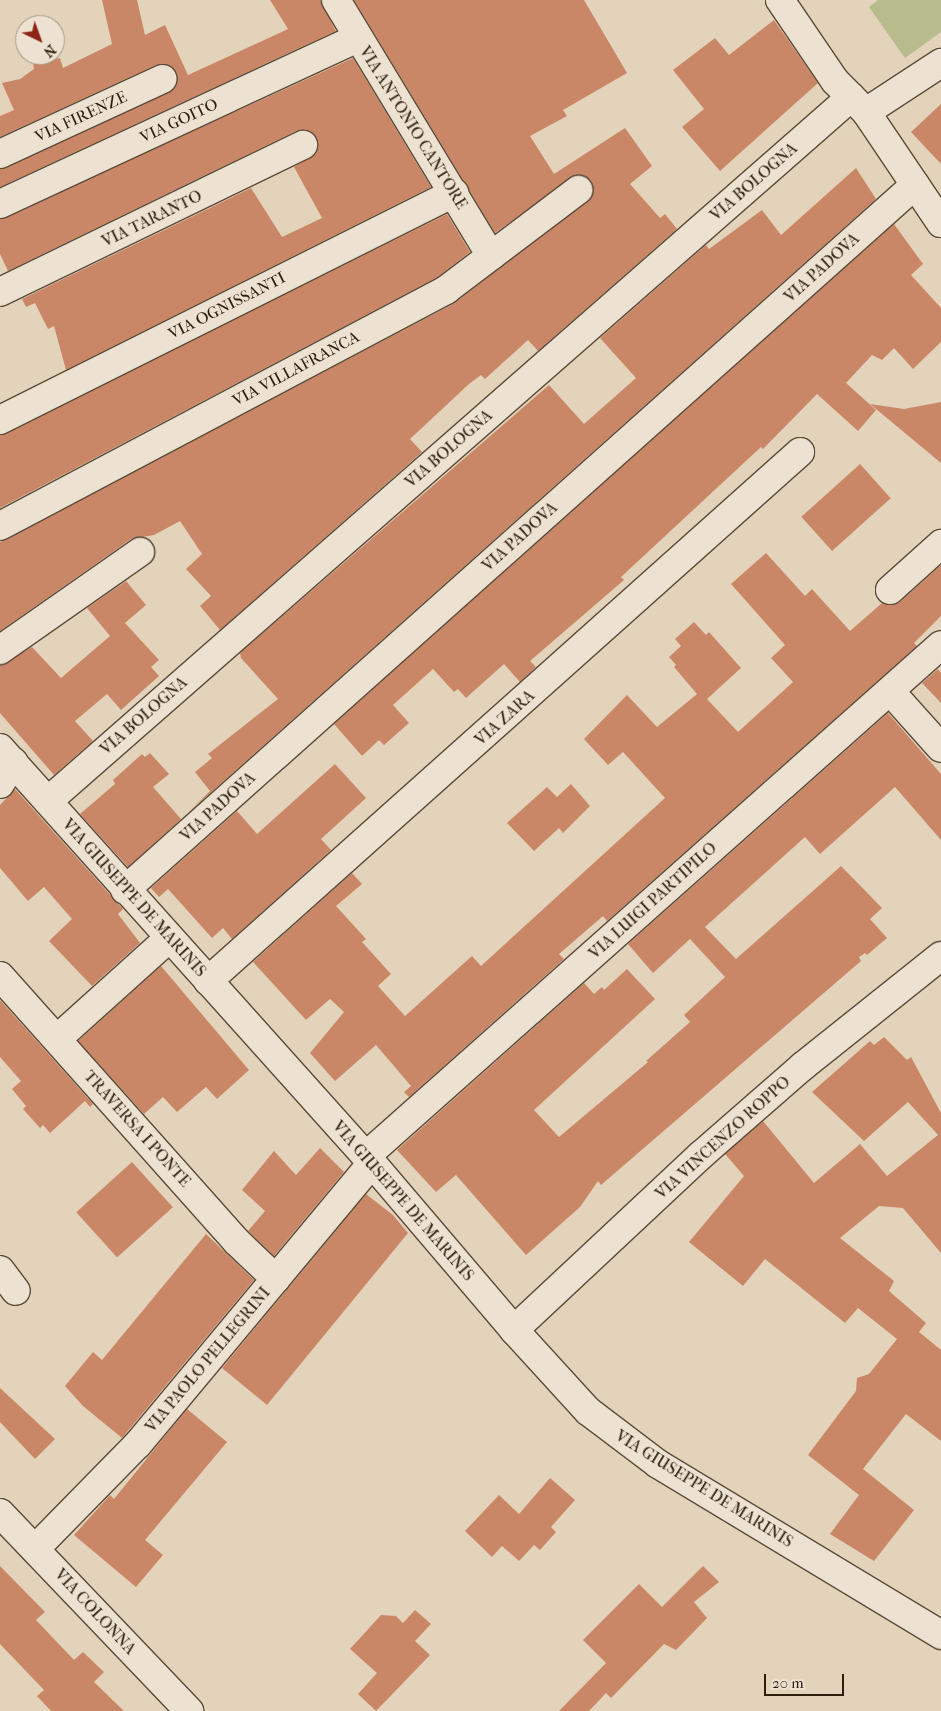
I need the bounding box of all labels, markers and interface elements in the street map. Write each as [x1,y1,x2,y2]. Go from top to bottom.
north arrow [15,15,65,65]
text: N [40,41,59,61]
street label: VIA ANTONIO CANTORE [355,43,471,213]
street label: VIA FIRENZE [32,87,130,147]
street label: VIA GOITO [137,95,221,147]
street label: VIA BOLOGNA [706,139,802,225]
street label: VIA TARANTO [99,187,205,251]
street label: VIA PADOVA [781,229,863,307]
street label: VIA OGNISSANTI [165,268,289,344]
street label: VIA VILLAFRANCA [229,327,363,411]
street label: VIA BOLOGNA [401,406,497,492]
street label: VIA PADOVA [479,498,561,576]
street label: VIA BOLOGNA [96,673,192,759]
street label: VIA ZARA [471,686,539,750]
street label: VIA PADOVA [177,768,259,846]
street label: VIA GIUSEPPE DE MARINIS [58,815,210,981]
street label: VIA LUIGI PARTIPILO [585,839,721,963]
street label: TRAVERSA I PONTE [80,1067,194,1191]
street label: VIA VINCENZO ROPPO [652,1073,794,1203]
street label: VIA GIUSEPPE DE MARINIS [328,1117,478,1285]
street label: VIA PAOLO PELLEGRINI [142,1283,274,1437]
street label: VIA GIUSEPPE DE MARINIS [612,1426,796,1552]
street label: VIA COLONNA [50,1565,140,1659]
scale bar [766,1664,846,1696]
text: 20 m [772,1674,804,1692]

